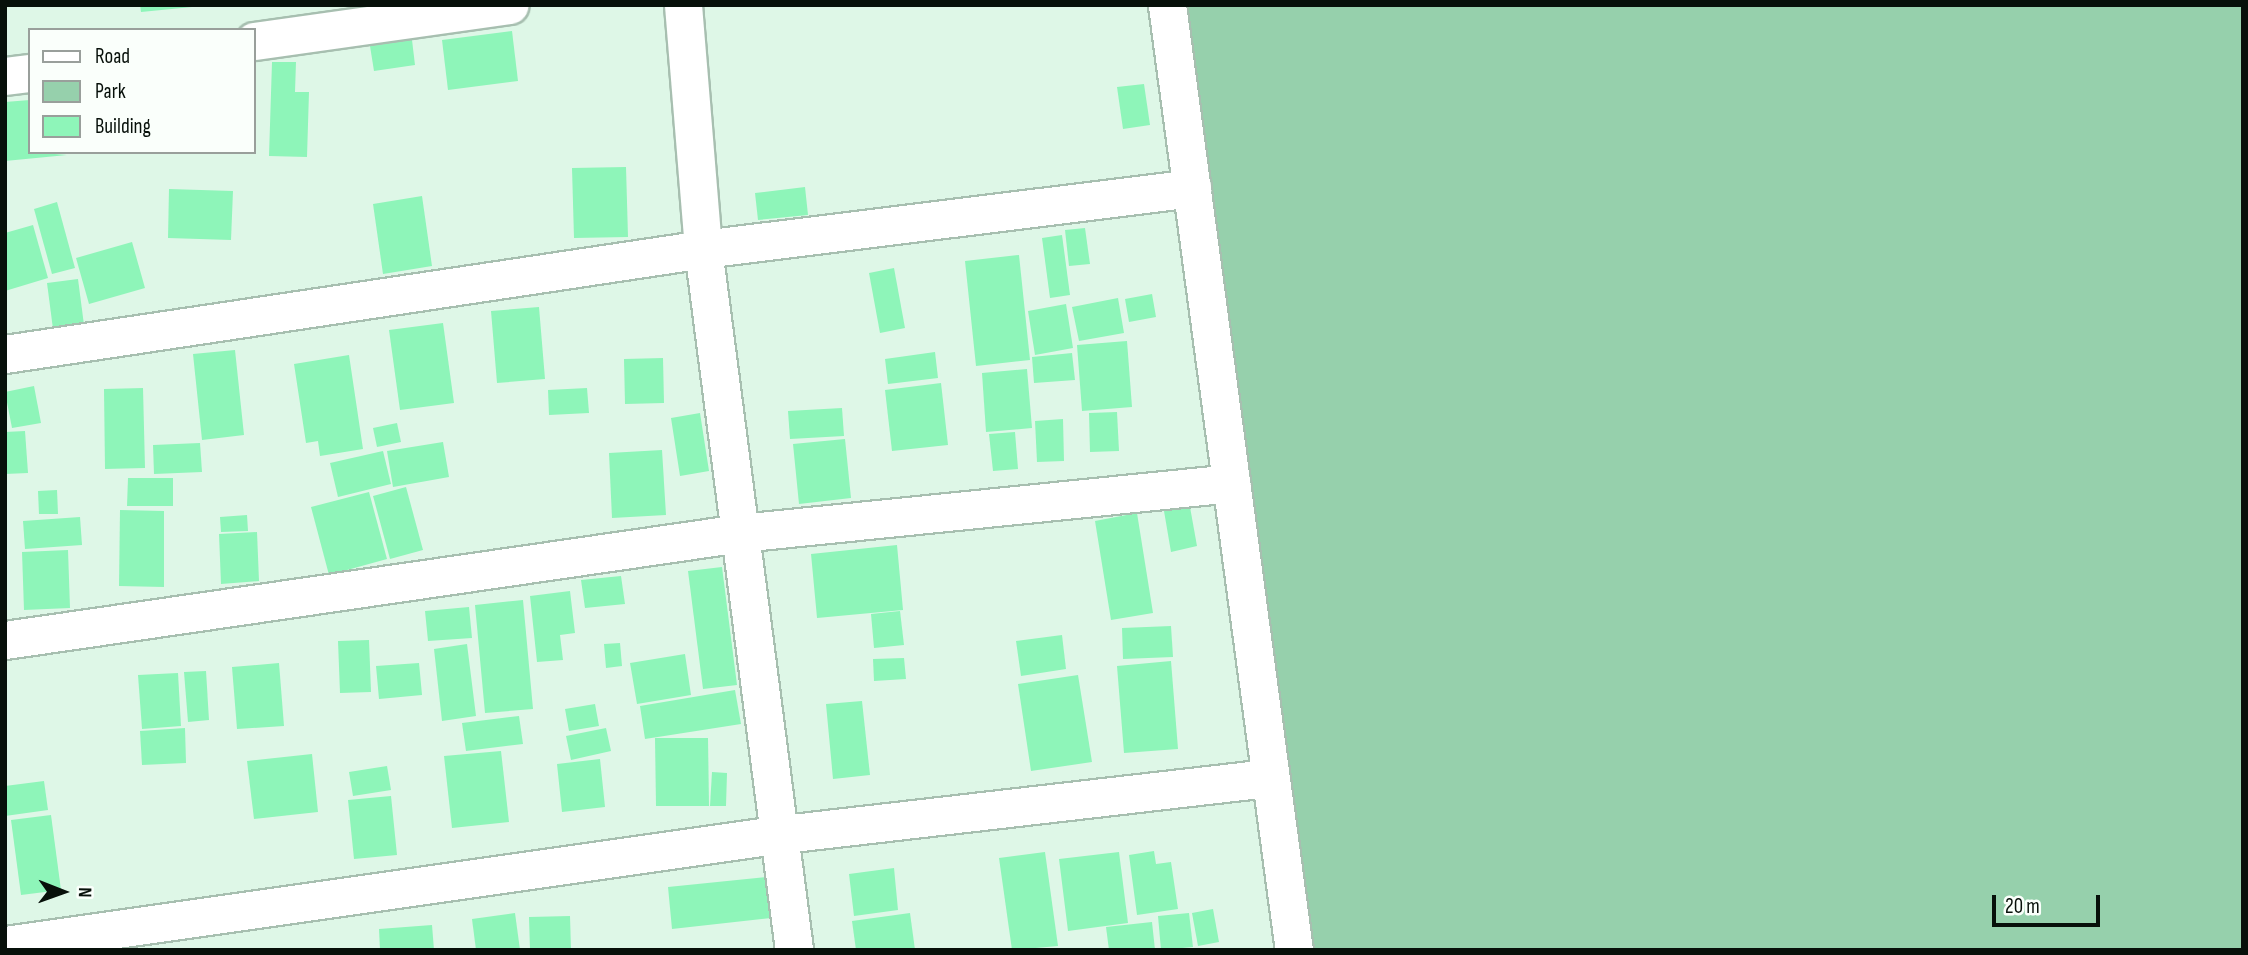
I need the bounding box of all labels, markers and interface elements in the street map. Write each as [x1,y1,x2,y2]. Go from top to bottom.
legend [28,28,256,154]
text: Road [95,44,130,69]
text: Park [95,79,126,104]
text: Building [95,114,151,139]
north arrow [28,857,98,927]
scale bar [1996,881,2104,925]
text: N [73,887,96,898]
text: 20 m [2005,894,2040,919]

